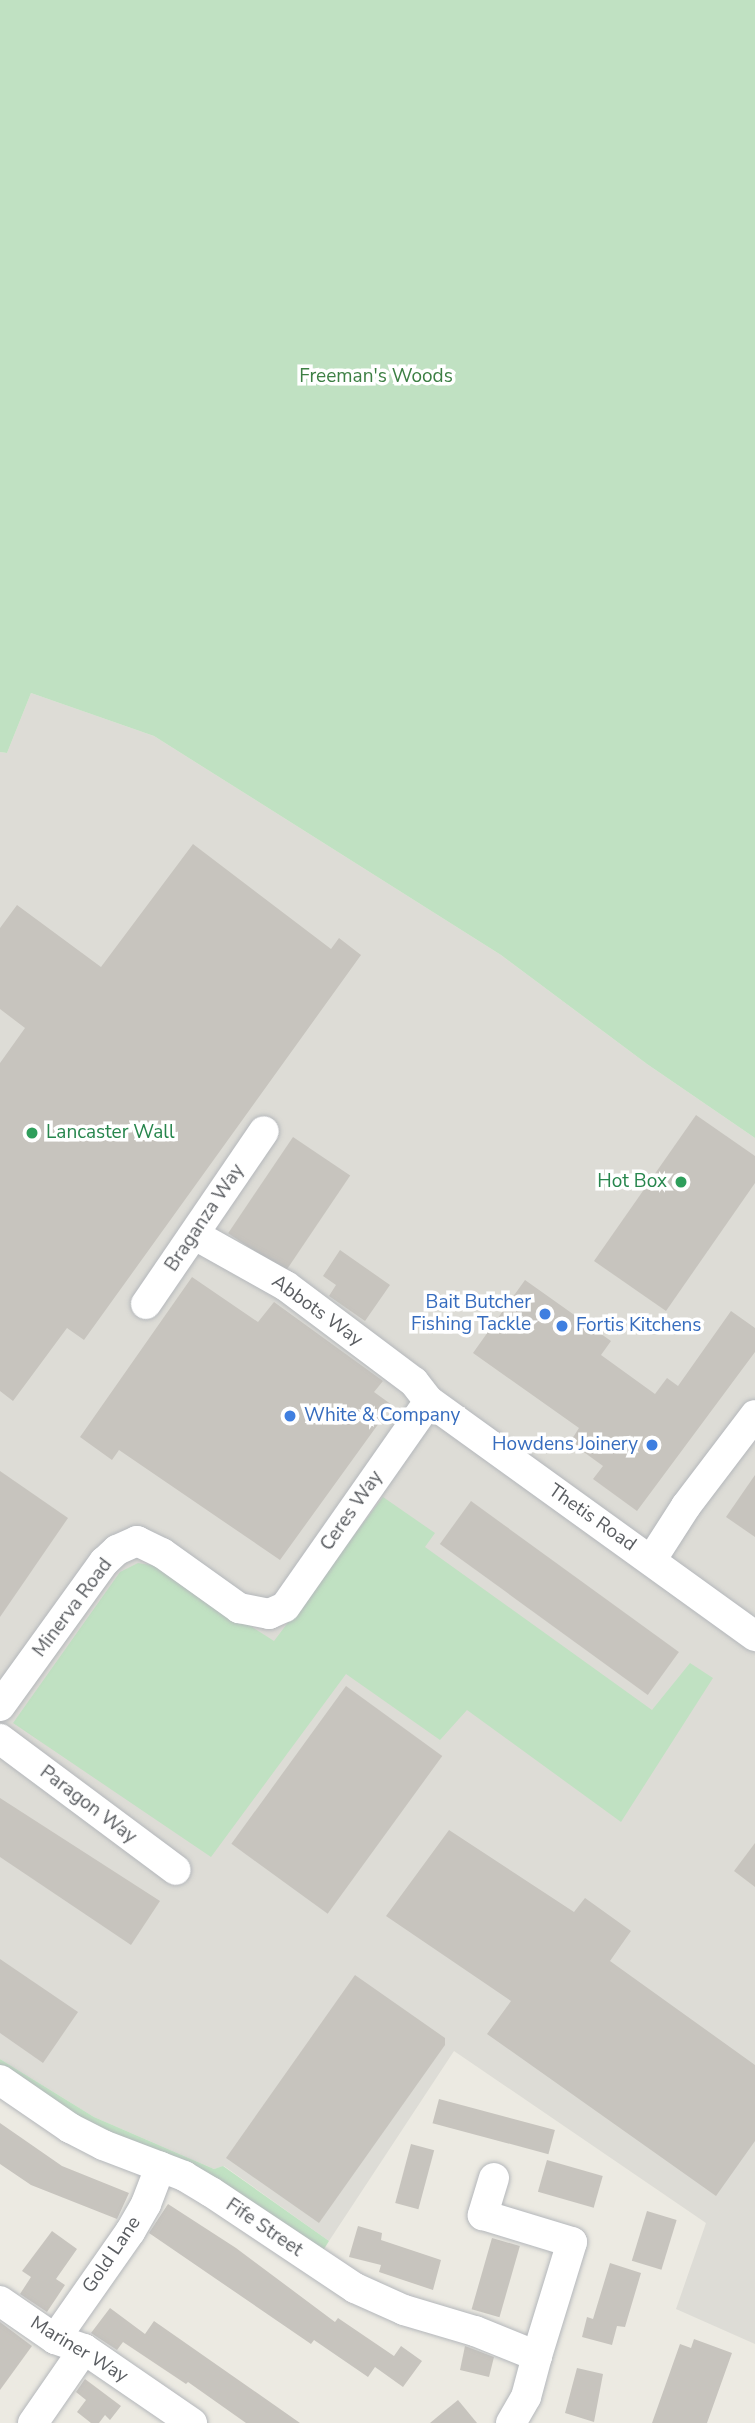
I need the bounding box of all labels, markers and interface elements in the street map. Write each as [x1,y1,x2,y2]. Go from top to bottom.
park label: Freeman's Woods [299,366,453,388]
place label: Lancaster Wall [46,1122,175,1144]
marker: Lancaster Wall [24,1125,40,1141]
street label: Braganza Way [161,1160,249,1276]
place label: Hot Box [597,1171,667,1193]
marker: Hot Box [673,1174,689,1190]
street label: Abbots Way [267,1270,367,1352]
place label: Bait Butcher Fishing Tackle [411,1292,531,1336]
marker: Bait Butcher Fishing Tackle [537,1306,553,1322]
place label: Fortis Kitchens [576,1315,701,1337]
marker: Fortis Kitchens [554,1318,570,1334]
place label: White & Company [304,1405,460,1427]
marker: White & Company [282,1408,298,1424]
place label: Howdens Joinery [492,1434,638,1456]
marker: Howdens Joinery [644,1437,660,1453]
street label: Ceres Way [316,1467,388,1555]
street label: Thetis Road [544,1480,640,1556]
street label: Minerva Road [28,1554,118,1662]
street label: Paragon Way [35,1761,141,1849]
street label: Fife Street [221,2194,307,2262]
street label: Gold Lane [78,2213,146,2297]
street label: Mariner Way [26,2312,132,2388]

